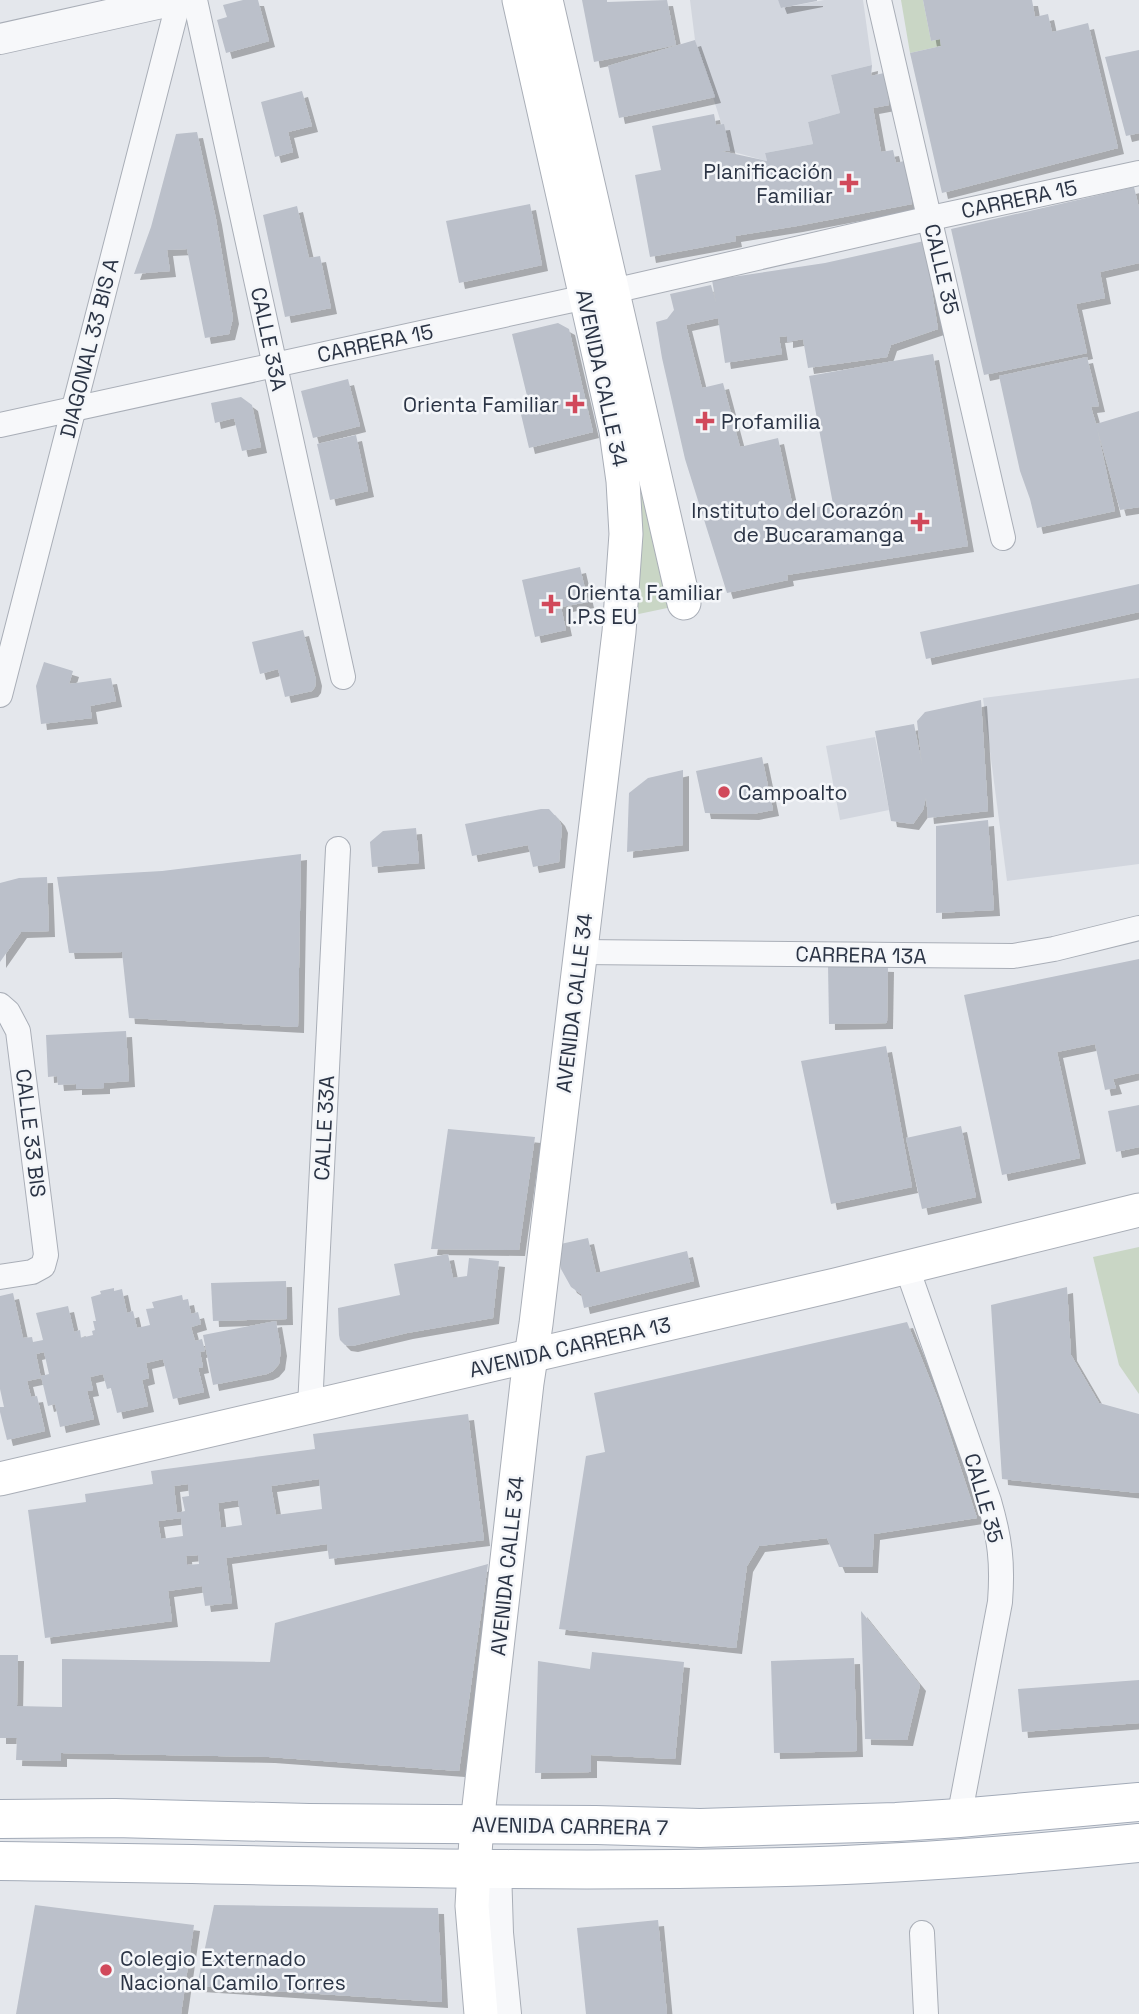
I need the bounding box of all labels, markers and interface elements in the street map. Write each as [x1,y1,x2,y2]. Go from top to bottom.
place label: Planificación Familiar [703,158,833,209]
marker: Planificación Familiar [839,173,859,193]
street label: CARRERA 15 [959,174,1079,224]
street label: CALLE 35 [918,221,966,317]
street label: DIAGONAL 33 BIS A [54,255,124,441]
street label: CALLE 33A [245,285,293,393]
street label: AVENIDA CALLE 34 [570,287,634,469]
street label: CARRERA 15 [315,318,435,368]
place label: Orienta Familiar [403,391,559,418]
marker: Orienta Familiar [565,394,585,414]
place label: Profamilia [721,408,820,435]
marker: Profamilia [695,411,715,431]
place label: Instituto del Corazón de Bucaramanga [691,497,904,548]
marker: Instituto del Corazón de Bucaramanga [910,512,930,532]
place label: Orienta Familiar I.P.S EU [567,579,723,630]
marker: Orienta Familiar I.P.S EU [541,594,561,614]
place label: Campoalto [738,779,848,806]
marker: Campoalto [716,784,732,800]
street label: AVENIDA CALLE 34 [550,912,598,1094]
street label: CARRERA 13A [795,940,927,970]
street label: CALLE 33 BIS [10,1067,52,1199]
street label: CALLE 33A [308,1075,340,1181]
street label: AVENIDA CARRERA 13 [467,1311,673,1383]
street label: CALLE 35 [958,1450,1010,1546]
street label: AVENIDA CALLE 34 [484,1475,530,1657]
street label: AVENIDA CARRERA 7 [472,1811,669,1841]
place label: Colegio Externado Nacional Camilo Torres [120,1945,346,1996]
marker: Colegio Externado Nacional Camilo Torres [98,1962,114,1978]

